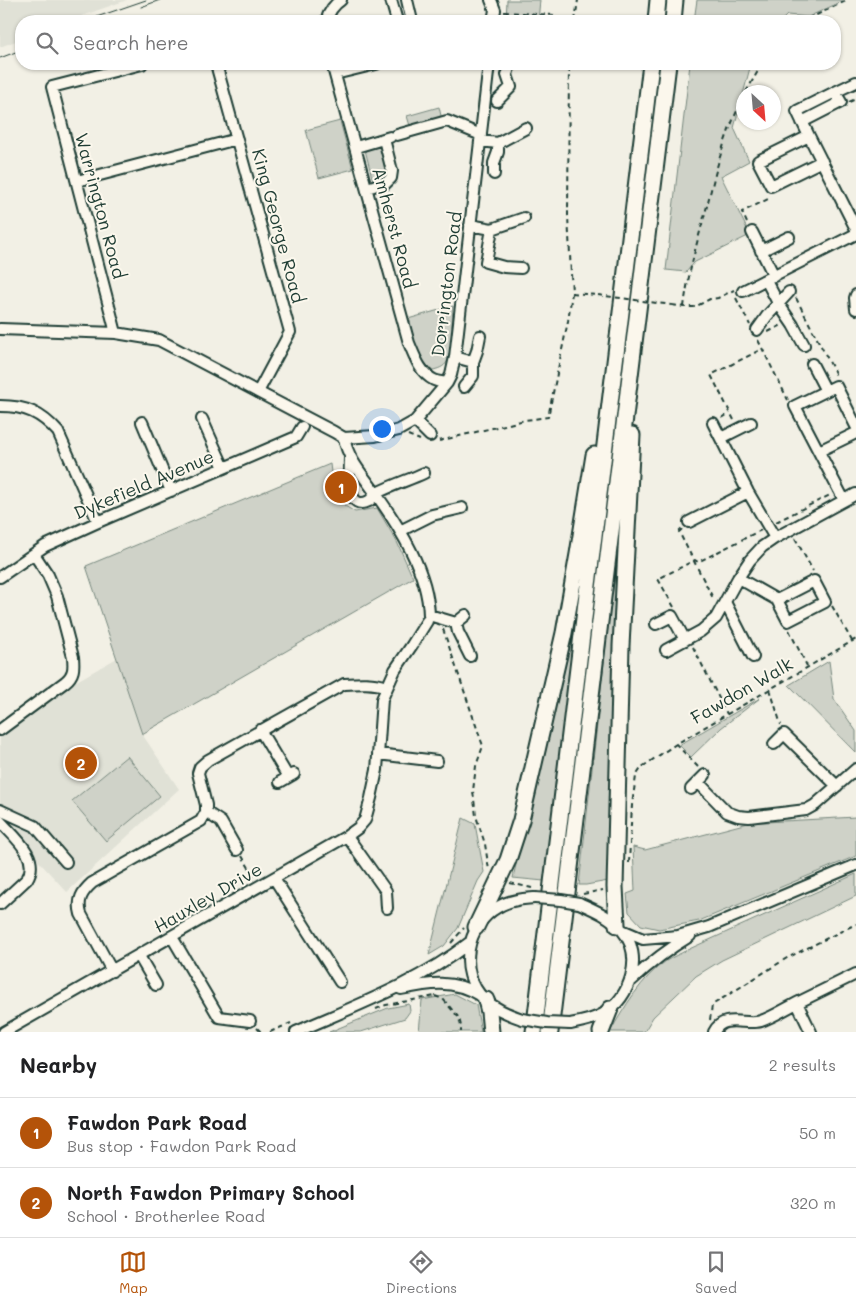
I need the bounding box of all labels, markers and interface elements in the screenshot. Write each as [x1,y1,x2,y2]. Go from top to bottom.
search box [15,15,841,70]
icon: search [33,29,61,57]
text: Search here [73,30,189,55]
north arrow [736,85,781,130]
street label: Warrington Road [70,130,132,281]
street label: King George Road [247,146,311,306]
street label: Amherst Road [367,165,423,291]
street label: Dorrington Road [425,210,467,358]
your location [369,416,395,442]
street label: Dykefield Avenue [70,444,217,524]
pin: 1 [325,468,357,506]
street label: Fawdon Walk [686,651,797,729]
pin: 2 [65,744,97,782]
street label: Hauxley Drive [149,856,266,938]
text: Nearby [20,1051,97,1078]
text: 2 results [769,1054,836,1075]
text: Fawdon Park Road [67,1110,247,1135]
text: 1 [32,1122,40,1143]
text: 50 m [799,1122,836,1143]
text: Bus stop · Fawdon Park Road [67,1135,296,1156]
text: North Fawdon Primary School [67,1180,355,1205]
text: 2 [32,1192,40,1213]
text: 320 m [790,1192,836,1213]
text: School · Brotherlee Road [67,1205,265,1226]
tab: Map [119,1248,148,1297]
tab: Directions [386,1248,457,1297]
tab: Saved [695,1248,737,1297]

